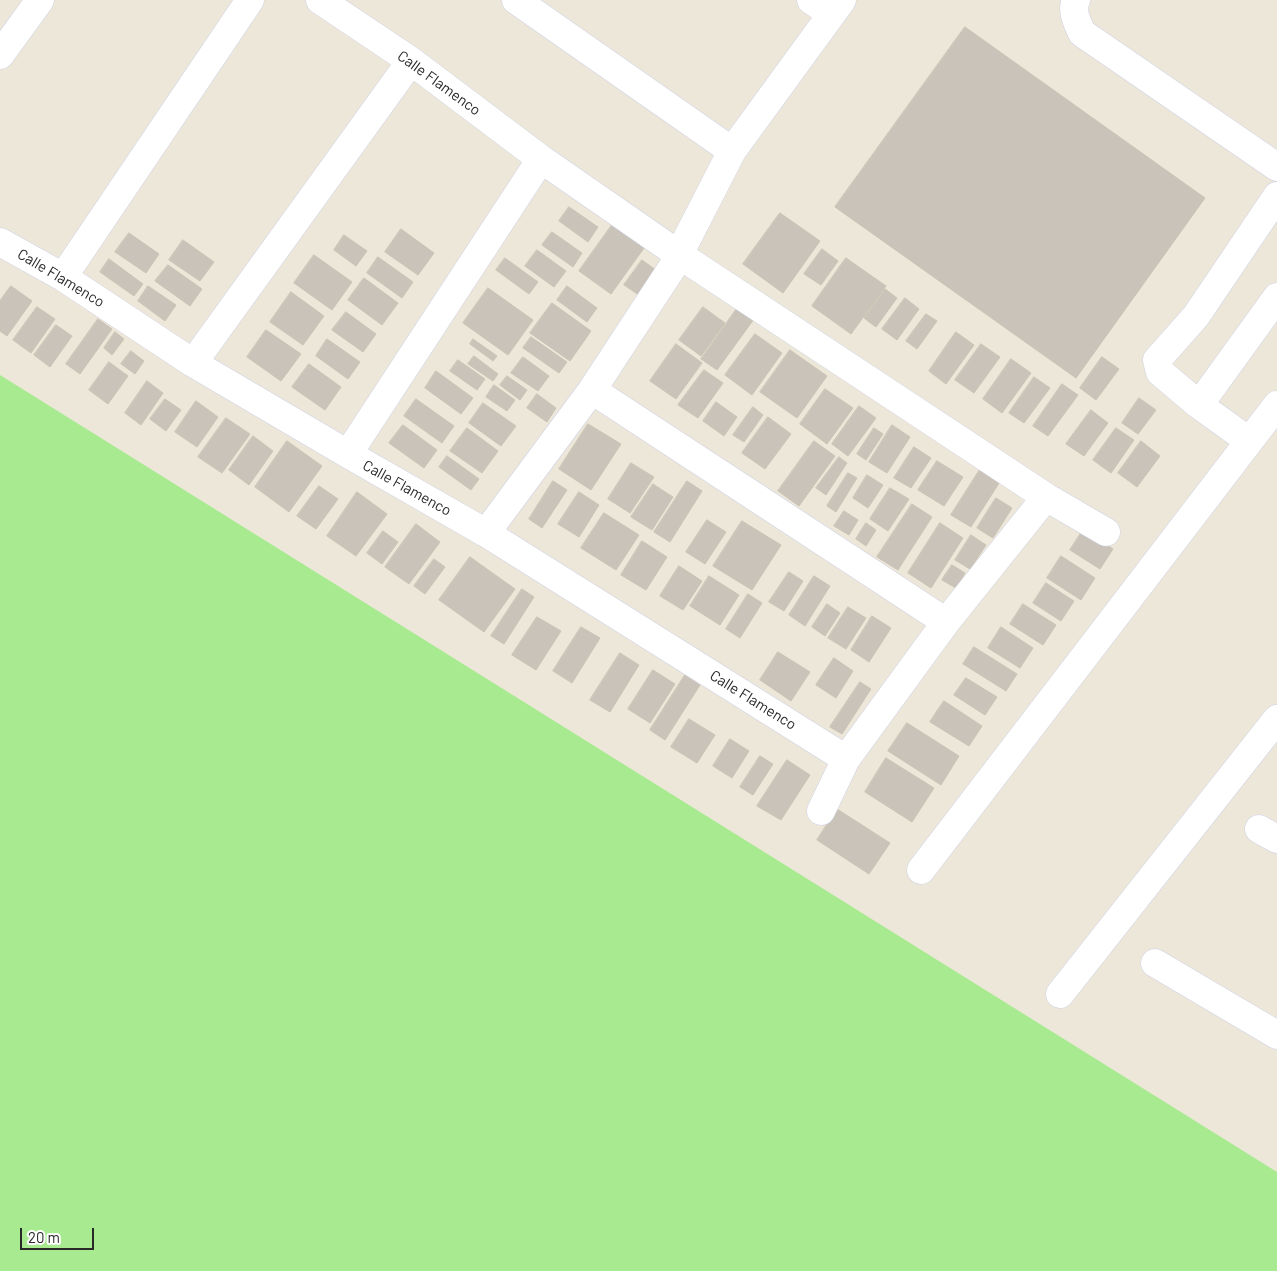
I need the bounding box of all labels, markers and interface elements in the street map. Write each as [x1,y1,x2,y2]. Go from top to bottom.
street label: Calle Flamenco [394,47,484,119]
street label: Calle Flamenco [14,245,108,311]
street label: Calle Flamenco [360,456,454,520]
street label: Calle Flamenco [707,666,799,734]
scale bar [22,1218,96,1250]
text: 20 m [28,1228,60,1246]

